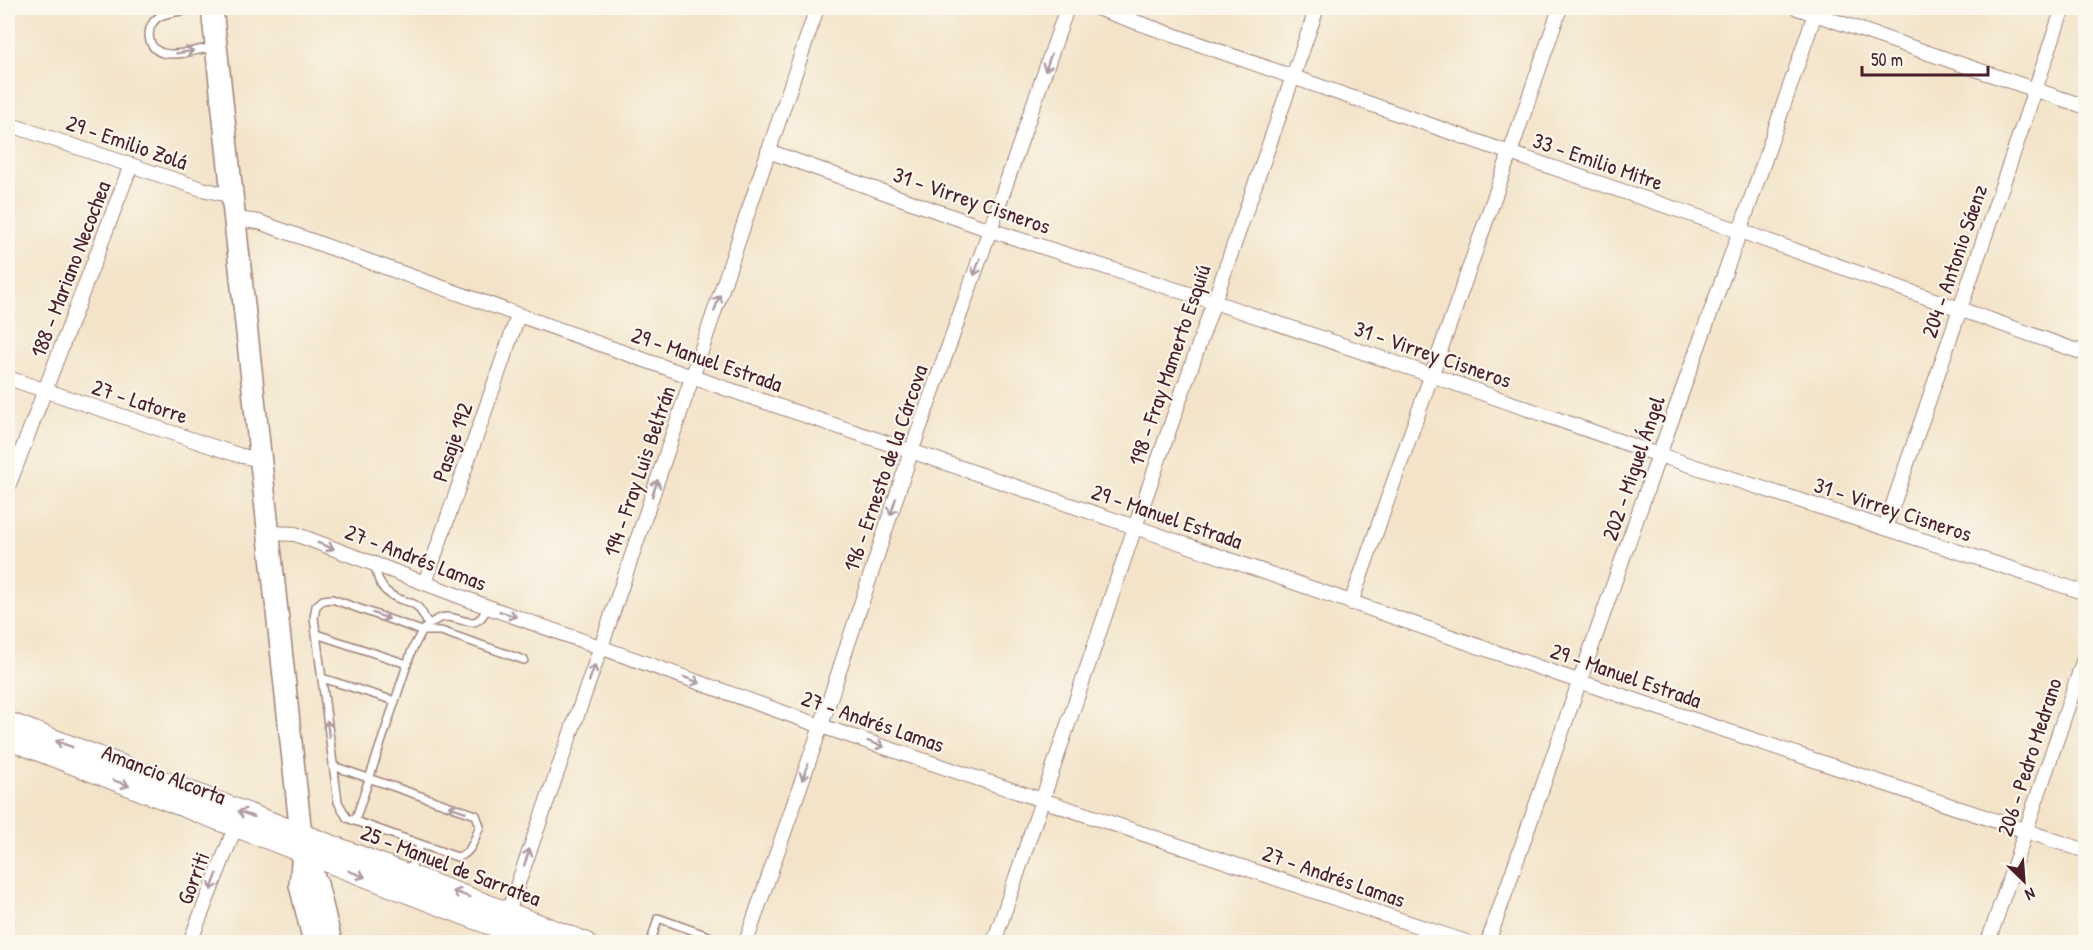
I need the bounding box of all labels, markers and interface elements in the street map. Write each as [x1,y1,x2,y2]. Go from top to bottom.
scale bar [1862,39,1988,77]
one-way arrow [175,46,195,57]
text: 50 m [1871,47,1903,72]
one-way arrow [1042,53,1053,72]
street label: 29 - Emilio Zolá [62,107,192,177]
street label: 33 - Emilio Mitre [1529,125,1667,197]
street label: 31 - Virrey Cisneros [890,159,1054,241]
street label: 188 - Mariano Necochea [23,176,118,362]
street label: 204 - Antonio Sáenz [1914,180,1994,342]
one-way arrow [971,257,982,276]
street label: 198 - Fray Mamerto Esquiú [1121,260,1218,469]
one-way arrow [712,294,723,313]
street label: 31 - Virrey Cisneros [1351,313,1515,395]
street label: 29 - Manuel Estrada [628,319,787,399]
street label: 196 - Ernesto de la Cárcova [836,360,935,575]
street label: 27 - Latorre [88,371,192,431]
street label: 194 - Fray Luis Beltrán [596,382,682,560]
street label: 202 - Miguel Ángel [1594,392,1672,544]
street label: Pasaje 192 [425,398,480,485]
street label: 31 - Virrey Cisneros [1810,469,1976,549]
street label: 29 - Manuel Estrada [1088,476,1247,556]
one-way arrow [650,479,661,498]
one-way arrow [887,497,898,516]
street label: 27 - Andrés Lamas [341,516,491,598]
one-way arrow [316,541,335,552]
one-way arrow [499,610,517,621]
one-way arrow [372,612,390,623]
street label: 29 - Manuel Estrada [1547,635,1706,715]
one-way arrow [587,664,598,683]
street label: 206 - Pedro Medrano [1989,674,2069,840]
one-way arrow [682,675,701,686]
street label: 27 - Andrés Lamas [798,683,948,759]
one-way arrow [322,720,333,739]
street label: Amancio Alcorta [98,737,231,811]
one-way arrow [55,738,74,749]
one-way arrow [866,740,885,751]
one-way arrow [799,762,810,781]
one-way arrow [111,779,129,790]
one-way arrow [448,802,467,813]
one-way arrow [237,808,256,819]
street label: 25 - Manuel de Sarratea [357,817,546,913]
street label: 27 - Andrés Lamas [1259,838,1409,914]
street label: Gorriti [169,848,217,908]
one-way arrow [523,848,534,867]
north arrow [1994,851,2054,911]
one-way arrow [347,869,366,880]
one-way arrow [207,873,218,891]
text: N [2021,883,2039,907]
one-way arrow [452,888,471,899]

